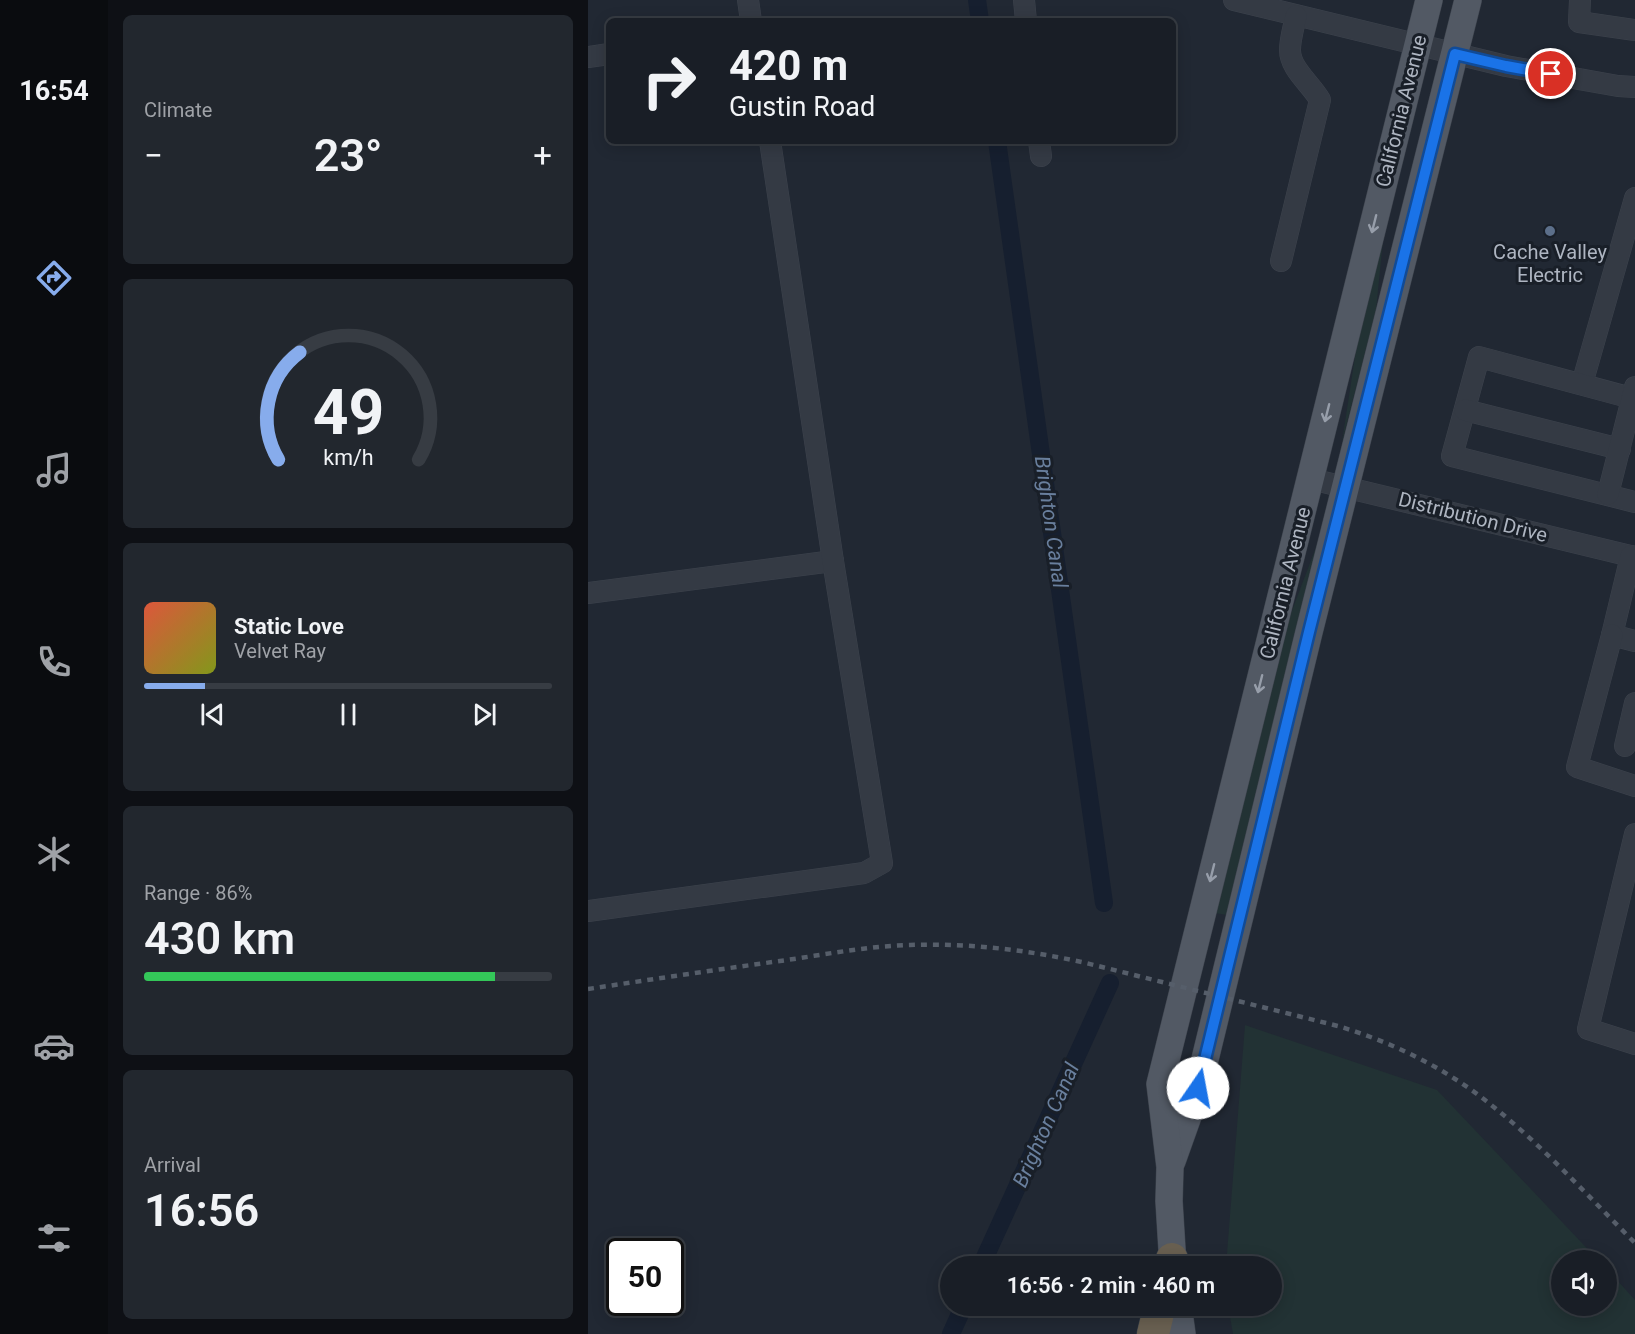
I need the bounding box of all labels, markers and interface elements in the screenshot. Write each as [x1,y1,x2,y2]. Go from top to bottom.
street label: California Avenue [1370,32,1432,190]
text: 420 m [729,41,848,90]
icon: right [630,42,708,120]
pin [1525,48,1576,99]
icon: arrive [1534,57,1567,90]
text: 16:54 [19,75,89,107]
text: Gustin Road [729,91,875,123]
text: Climate [144,98,212,122]
text: 23° [314,129,382,182]
text: − [144,136,163,175]
text: + [533,136,552,175]
one-way arrow [1367,214,1379,233]
marker: Cache Valley Electric [1543,224,1557,238]
place label: Cache Valley Electric [1493,240,1607,287]
icon: directions [33,257,75,299]
text: 49 [312,376,384,449]
one-way arrow [1321,403,1333,422]
text: km/h [323,446,373,471]
icon: music [33,449,75,491]
water label: Brighton Canal [1030,454,1072,591]
street label: Distribution Drive [1396,487,1550,547]
street label: California Avenue [1254,504,1316,662]
text: Static Love [234,614,344,639]
text: Velvet Ray [234,639,326,663]
icon: phone [33,641,75,683]
one-way arrow [1253,674,1265,693]
icon: previous [196,698,229,731]
icon: pause [332,698,365,731]
icon: next [468,698,501,731]
icon: climate [33,833,75,875]
one-way arrow [1206,863,1217,882]
text: Range · 86% [144,881,252,905]
text: 430 km [144,912,295,965]
icon: car [33,1025,75,1067]
position arrow [1166,1056,1230,1120]
water label: Brighton Canal [1008,1058,1085,1191]
text: Arrival [144,1153,201,1177]
text: 16:56 [144,1184,259,1237]
icon: filters [33,1217,75,1259]
speed limit sign: 50 [606,1238,684,1316]
map controls [1551,1250,1617,1316]
button: sound [1551,1250,1617,1316]
text: 16:56 · 2 min · 460 m [1007,1273,1215,1298]

